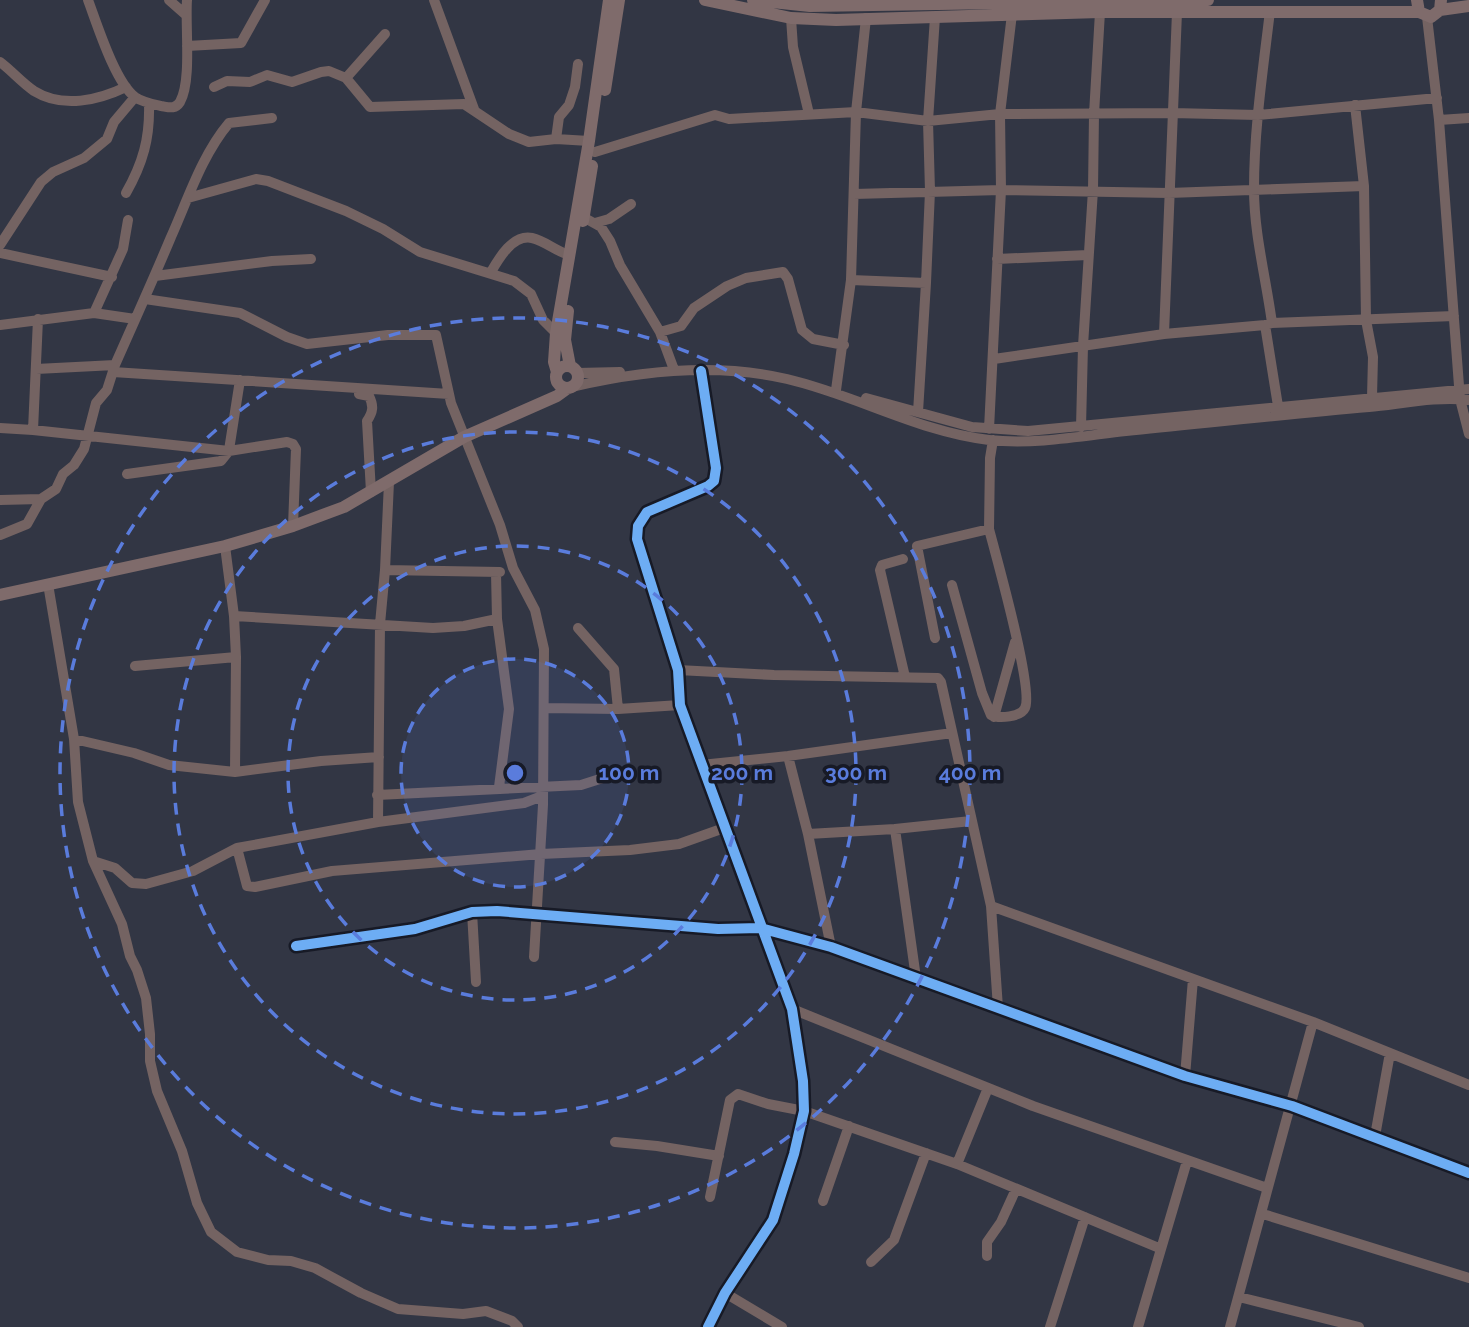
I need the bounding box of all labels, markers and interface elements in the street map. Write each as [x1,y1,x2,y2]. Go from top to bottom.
text: 100 m [599,760,659,785]
text: 200 m [711,760,773,785]
text: 300 m [825,760,887,785]
text: 400 m [939,760,1001,785]
centre of rings [503,761,527,785]

